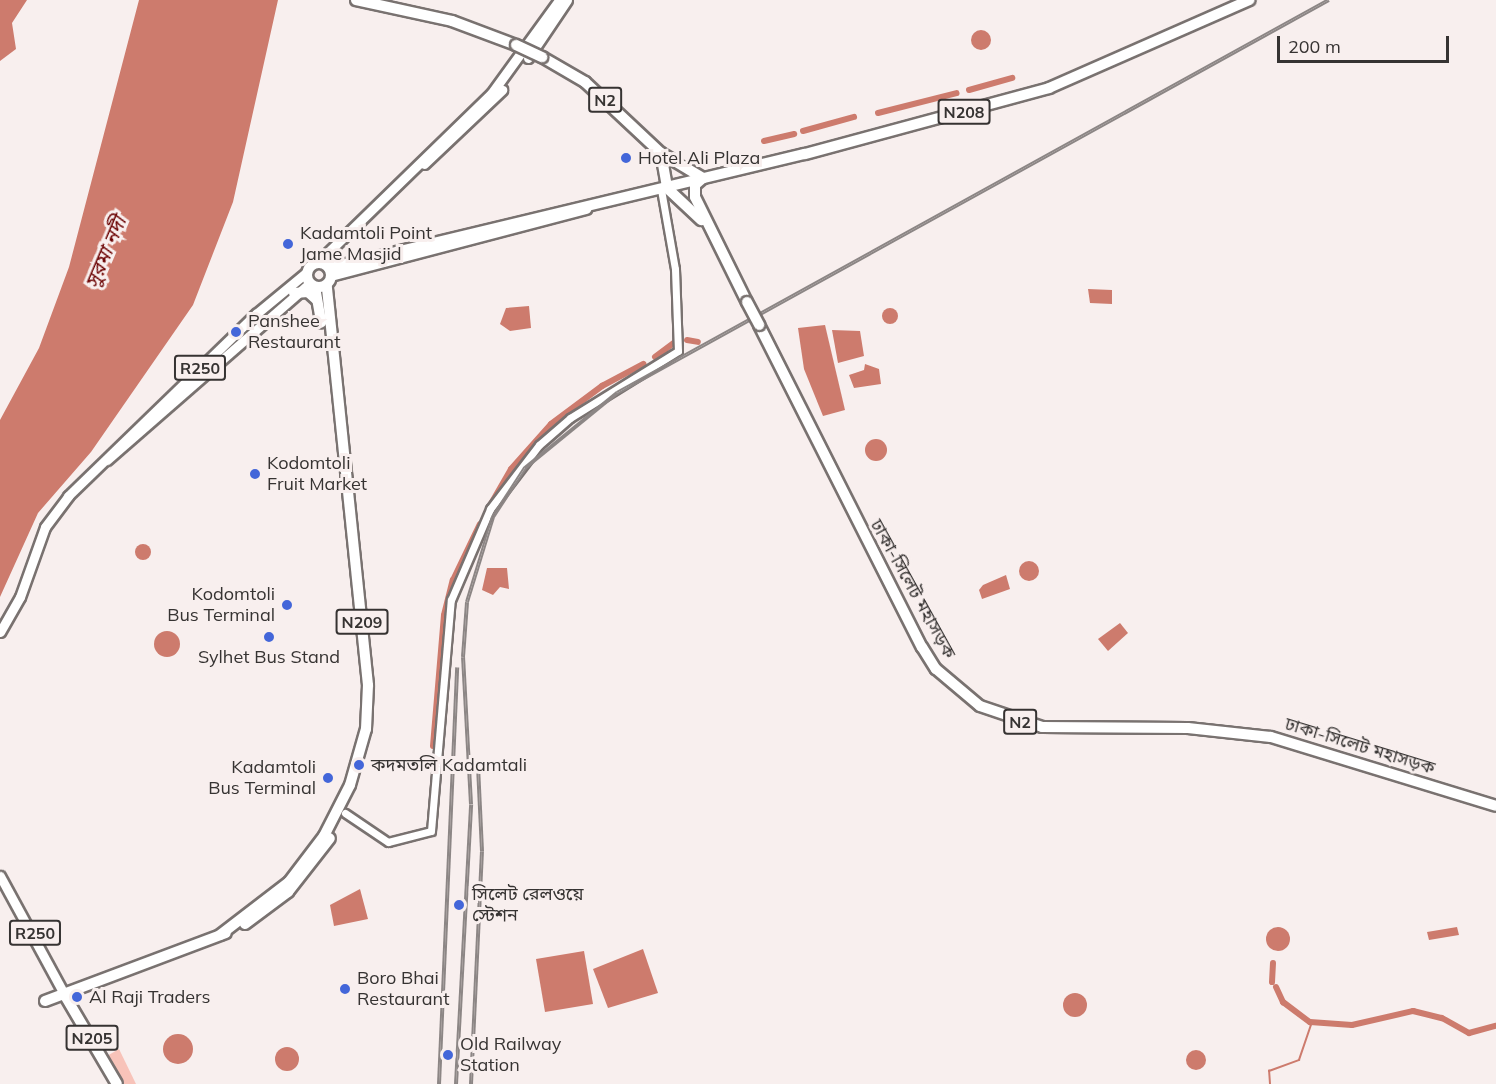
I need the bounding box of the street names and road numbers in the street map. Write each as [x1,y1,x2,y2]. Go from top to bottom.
road number: N2 [587,87,623,113]
road number: N208 [937,99,991,125]
road number: R250 [173,355,227,381]
street label: ঢাকা-সিলেট মহাসড়ক [866,516,960,662]
road number: N209 [335,609,389,635]
road number: N2 [1002,709,1038,735]
street label: ঢাকা-সিলেট মহাসড়ক [1282,713,1438,779]
road number: R250 [8,920,62,946]
road number: N205 [65,1025,119,1051]

